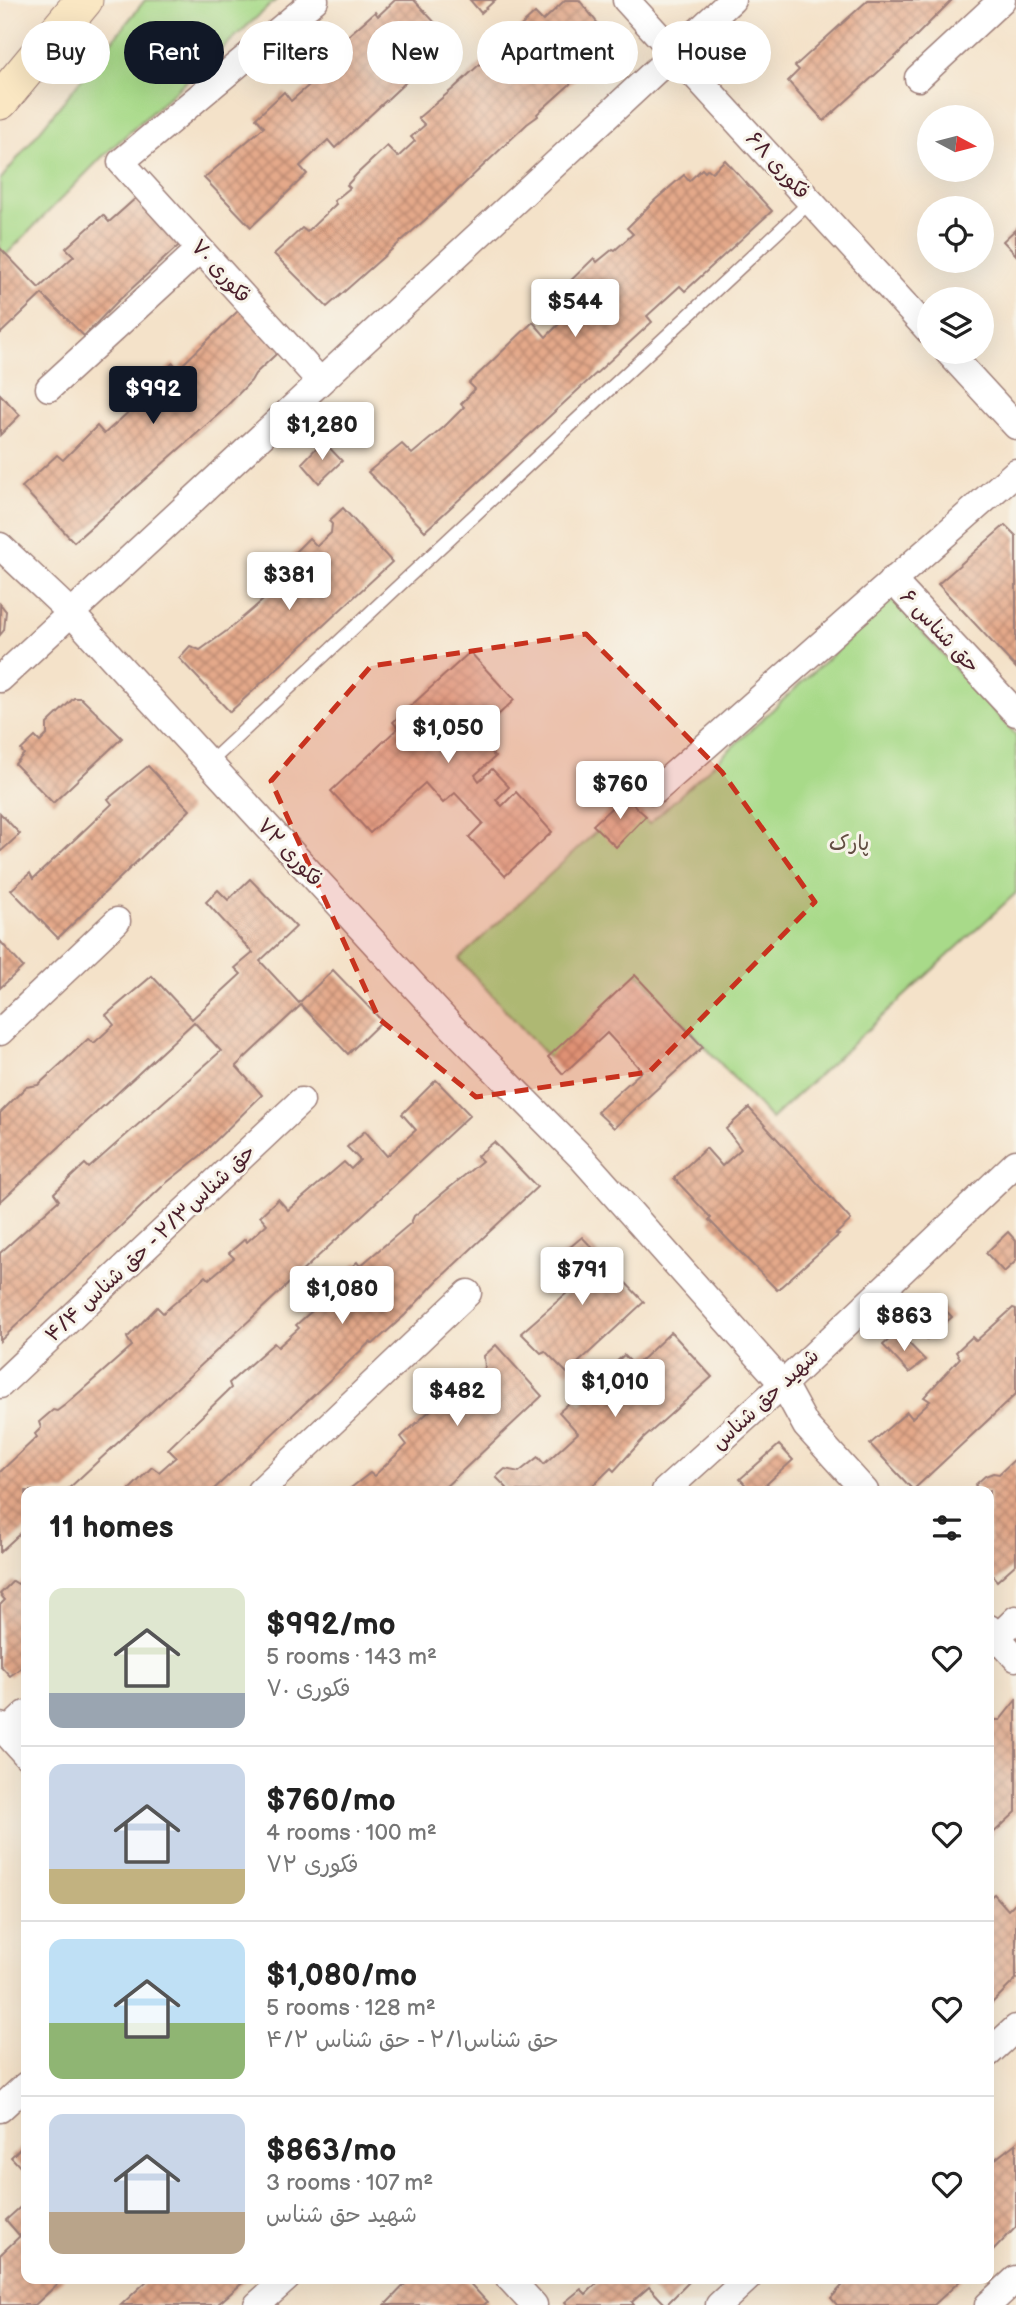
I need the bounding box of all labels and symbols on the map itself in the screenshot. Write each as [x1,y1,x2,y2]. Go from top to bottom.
north arrow [917,105,994,182]
street label: فکوری ۶۸ [741,126,815,204]
street label: فکوری ۷۰ [186,234,256,308]
pin: $544 [534,280,616,339]
pin: $992 [112,366,194,426]
pin: $1,280 [265,402,379,462]
pin: $381 [248,552,330,612]
street label: حق شناس ۶ [895,584,985,678]
pin: $1,050 [391,706,505,765]
pin: $760 [579,762,661,821]
street label: فکوری ۷۲ [252,813,328,892]
park label: پارک [829,831,869,856]
street label: حق شناس۲/۳ - حق شناس ۴/۴ [40,1139,261,1347]
pin: $791 [541,1248,623,1307]
pin: $1,080 [285,1266,399,1326]
pin: $863 [863,1294,945,1353]
street label: شهید حق شناس [706,1343,824,1456]
pin: $1,010 [558,1360,672,1419]
pin: $482 [416,1368,498,1428]

